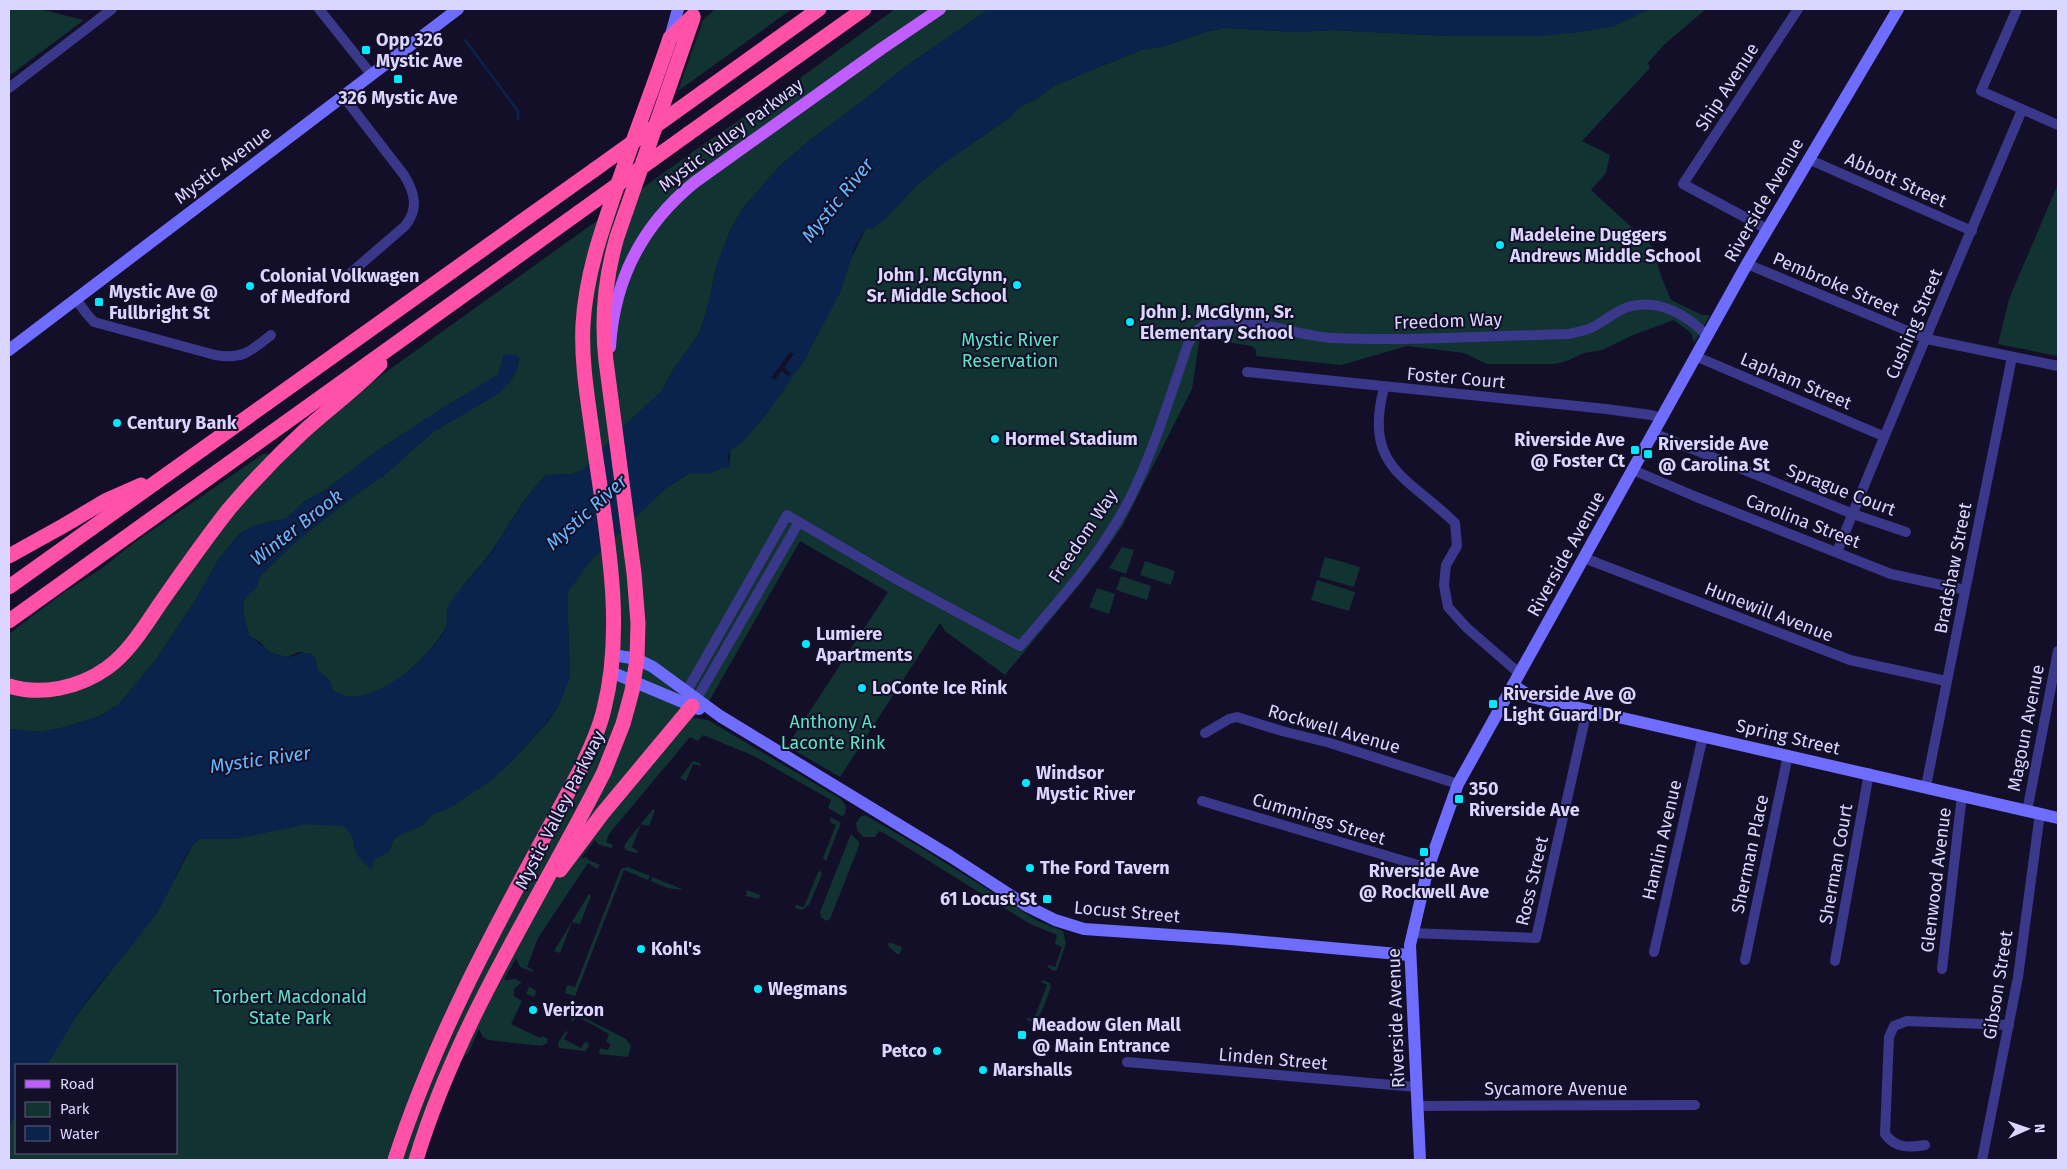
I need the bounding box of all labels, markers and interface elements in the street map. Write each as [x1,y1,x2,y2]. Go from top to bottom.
place label: Opp 326 Mystic Ave [376,29,463,72]
street label: Ship Avenue [1690,39,1764,135]
marker: Opp 326 Mystic Ave [360,44,372,56]
marker: 326 Mystic Ave [392,73,404,85]
street label: Mystic Valley Parkway [654,73,808,197]
place label: 326 Mystic Ave [337,87,458,109]
street label: Mystic Avenue [170,121,276,209]
street label: Riverside Avenue [1720,134,1808,266]
street label: Abbott Street [1842,148,1951,212]
water label: Mystic River [797,153,879,247]
place label: Madeleine Duggers Andrews Middle School [1509,224,1701,267]
marker: Madeleine Duggers Andrews Middle School [1494,239,1506,251]
street label: Pembroke Street [1769,247,1903,321]
place label: John J. McGlynn, Sr. Middle School [866,264,1008,307]
place label: Colonial Volkwagen of Medford [260,265,419,308]
street label: Cushing Street [1881,265,1947,383]
marker: John J. McGlynn, Sr. Middle School [1011,279,1023,291]
marker: Colonial Volkwagen of Medford [244,280,256,292]
place label: Mystic Ave @ Fullbright St [109,281,218,324]
marker: Mystic Ave @ Fullbright St [93,296,105,308]
place label: John J. McGlynn, Sr. Elementary School [1139,301,1294,344]
street label: Freedom Way [1393,308,1503,334]
marker: John J. McGlynn, Sr. Elementary School [1124,316,1136,328]
park label: Mystic River Reservation [961,329,1059,372]
street label: Lapham Street [1737,348,1855,414]
street label: Foster Court [1406,363,1507,393]
place label: Century Bank [127,412,238,434]
marker: Century Bank [111,417,123,429]
place label: Hormel Stadium [1005,428,1138,450]
place label: Riverside Ave @ Foster Ct [1514,429,1626,472]
marker: Hormel Stadium [989,433,1001,445]
place label: Riverside Ave @ Carolina St [1658,433,1771,476]
marker: Riverside Ave @ Foster Ct [1629,444,1641,456]
marker: Riverside Ave @ Carolina St [1642,448,1654,460]
street label: Sprague Court [1783,459,1899,521]
water label: Mystic River [541,469,632,555]
water label: Winter Brook [246,484,347,571]
street label: Freedom Way [1044,485,1123,587]
street label: Riverside Avenue [1522,488,1610,620]
street label: Carolina Street [1743,489,1864,553]
street label: Bradshaw Street [1930,500,1977,635]
street label: Hunewill Avenue [1702,577,1836,647]
place label: Lumiere Apartments [815,623,913,666]
marker: Lumiere Apartments [800,638,812,650]
street label: Magoun Avenue [2003,663,2049,793]
place label: LoConte Ice Rink [872,677,1008,699]
marker: LoConte Ice Rink [856,682,868,694]
place label: Riverside Ave @ Light Guard Dr [1503,683,1636,726]
marker: Riverside Ave @ Light Guard Dr [1487,698,1499,710]
street label: Rockwell Avenue [1265,700,1403,758]
park label: Anthony A. Laconte Rink [781,711,886,754]
street label: Spring Street [1734,714,1843,760]
street label: Mystic Valley Parkway [510,727,610,893]
water label: Mystic River [208,741,313,778]
place label: Windsor Mystic River [1036,762,1136,805]
marker: Windsor Mystic River [1020,777,1032,789]
place label: 350 Riverside Ave [1468,778,1580,821]
street label: Hamlin Avenue [1637,778,1687,902]
street label: Cummings Street [1250,788,1389,850]
marker: 350 Riverside Ave [1453,793,1465,805]
street label: Sherman Place [1727,793,1773,915]
street label: Sherman Court [1815,802,1857,926]
street label: Glenwood Avenue [1916,806,1956,954]
street label: Ross Street [1511,834,1553,928]
marker: Riverside Ave @ Rockwell Ave [1418,846,1430,858]
place label: The Ford Tavern [1040,857,1170,879]
place label: Riverside Ave @ Rockwell Ave [1359,860,1489,903]
marker: The Ford Tavern [1024,862,1036,874]
place label: 61 Locust St [940,888,1038,910]
marker: 61 Locust St [1041,893,1053,905]
street label: Locust Street [1073,896,1181,928]
street label: Gibson Street [1979,928,2018,1041]
place label: Kohl's [651,938,701,960]
marker: Kohl's [635,943,647,955]
street label: Riverside Avenue [1383,948,1409,1088]
place label: Wegmans [768,978,847,1000]
marker: Wegmans [752,983,764,995]
park label: Torbert Macdonald State Park [213,986,367,1029]
place label: Verizon [542,999,604,1021]
marker: Verizon [527,1004,539,1016]
place label: Meadow Glen Mall @ Main Entrance [1032,1014,1181,1057]
marker: Meadow Glen Mall @ Main Entrance [1016,1029,1028,1041]
place label: Petco [881,1040,927,1062]
street label: Linden Street [1218,1043,1329,1075]
marker: Petco [931,1045,943,1057]
place label: Marshalls [993,1059,1072,1081]
legend [15,1064,178,1154]
marker: Marshalls [977,1064,989,1076]
text: Road [60,1075,95,1093]
street label: Sycamore Avenue [1484,1078,1628,1100]
text: Park [60,1100,90,1118]
north arrow [2002,1104,2052,1154]
text: N [2031,1124,2048,1134]
text: Water [60,1125,99,1143]

